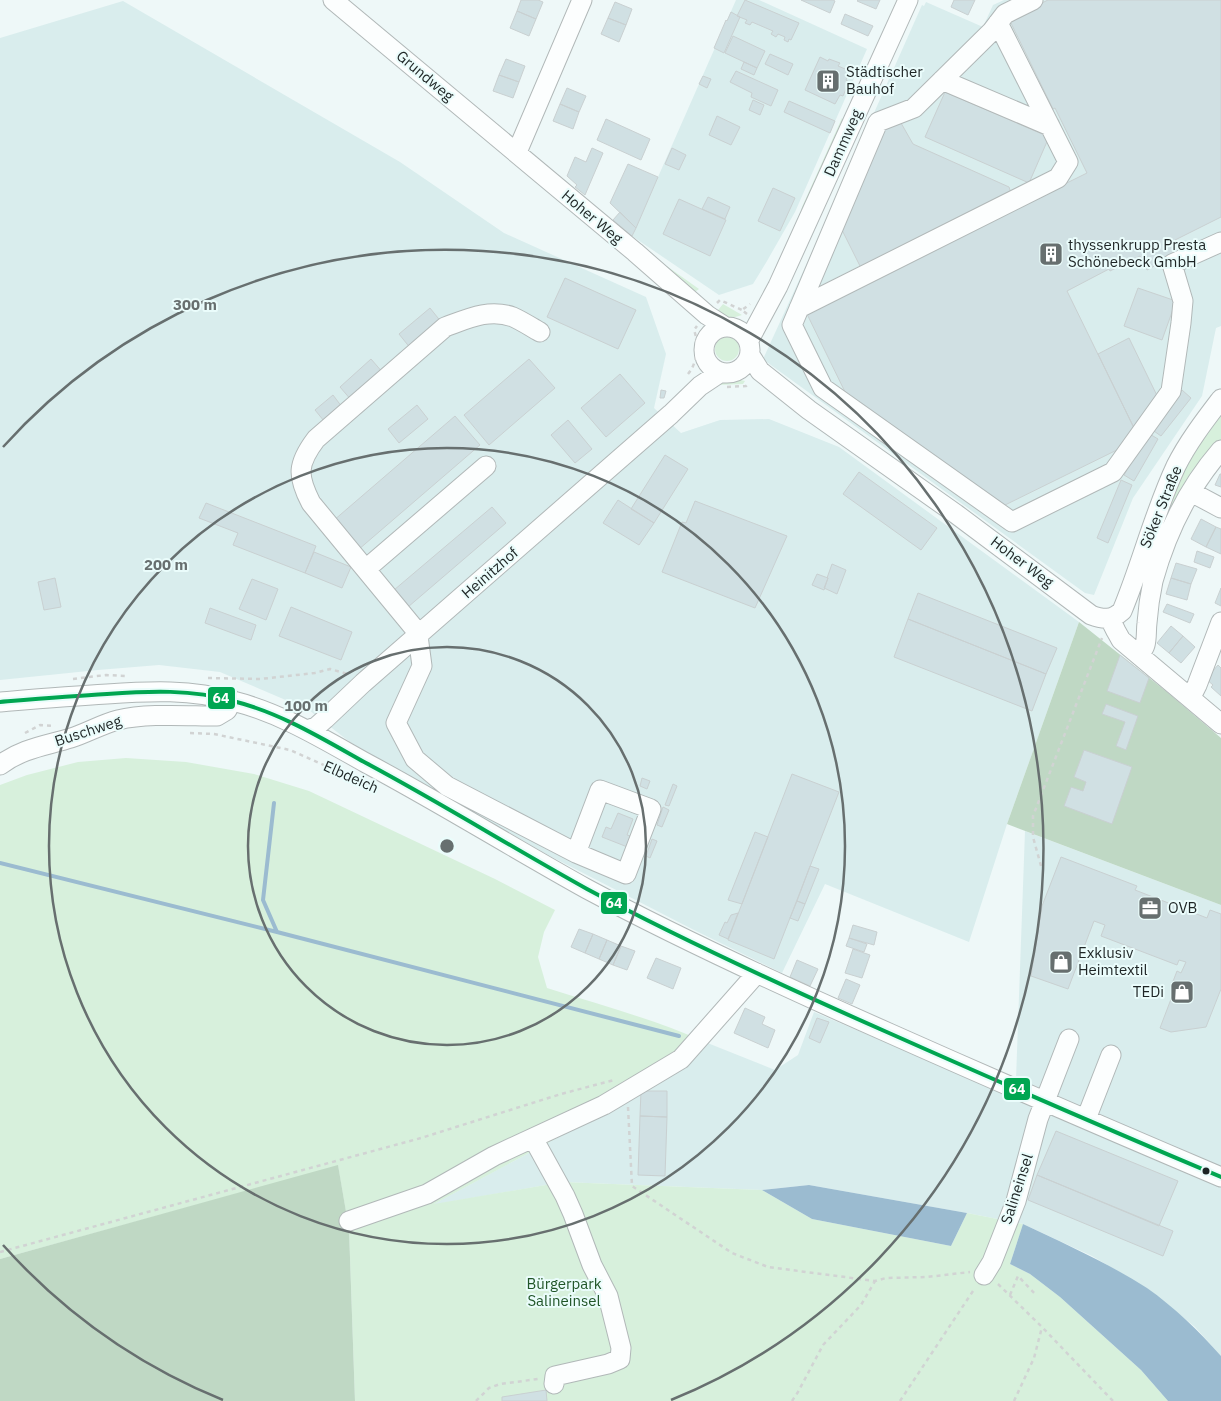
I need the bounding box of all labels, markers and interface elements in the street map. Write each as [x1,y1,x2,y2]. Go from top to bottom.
street label: Grundweg [393,46,458,105]
place label: Städtischer Bauhof [846,62,923,98]
building icon: Städtischer Bauhof [815,68,841,94]
street label: Dammweg [819,106,866,179]
street label: Hoher Weg [558,186,627,248]
place label: thyssenkrupp Presta Schönebeck GmbH [1068,235,1206,271]
building icon: thyssenkrupp Presta Schönebeck GmbH [1038,241,1064,267]
text: 300 m [173,295,217,314]
street label: Söker Straße [1135,463,1186,551]
street label: Hoher Weg [987,532,1058,592]
street label: Heinitzhof [457,543,522,602]
text: 200 m [144,555,188,574]
line badge: 64 [207,686,236,710]
text: 64 [213,689,229,707]
text: 100 m [284,696,328,715]
street label: Buschweg [52,711,124,750]
street label: Elbdeich [321,756,382,797]
centre of rings [438,837,456,855]
line badge: 64 [600,891,628,915]
text: 64 [606,894,622,912]
office icon: OVB [1137,895,1163,921]
place label: OVB [1168,898,1197,917]
place label: Exklusiv Heimtextil [1078,943,1148,979]
shop icon: Exklusiv Heimtextil [1048,949,1074,975]
shop icon: TEDi [1169,979,1195,1005]
place label: TEDi [1133,982,1164,1001]
line badge: 64 [1003,1077,1031,1101]
text: 64 [1009,1080,1025,1098]
street label: Salineinsel [996,1151,1037,1227]
unlabelled marker [1201,1166,1211,1176]
park label: Bürgerpark Salineinsel [526,1274,602,1310]

